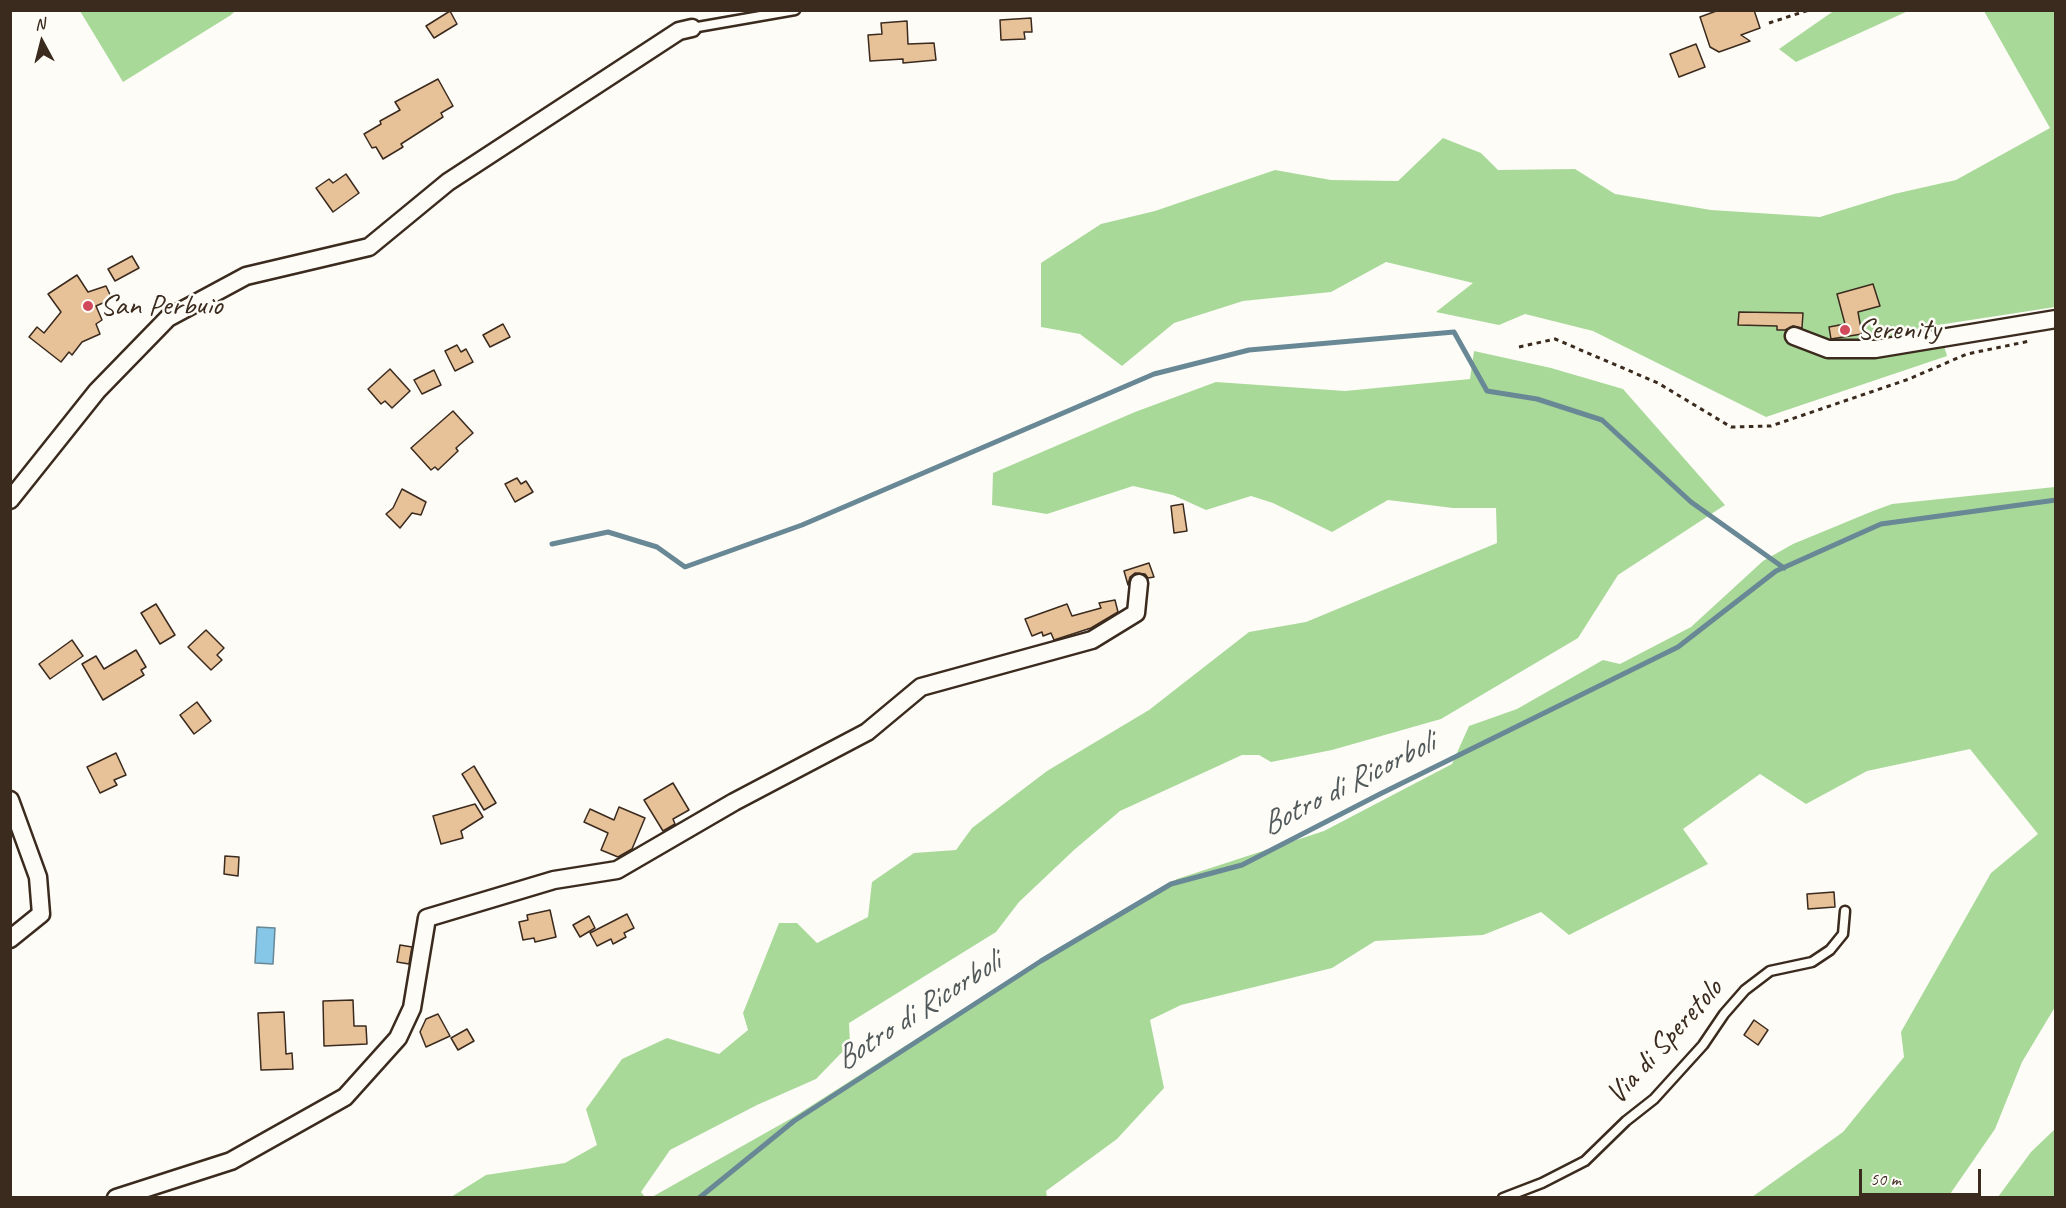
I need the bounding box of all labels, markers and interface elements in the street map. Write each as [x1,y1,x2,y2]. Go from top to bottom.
north arrow [12,12,72,72]
text: N [34,14,46,35]
place label: San Perbuio [100,288,222,324]
marker: San Perbuio [81,299,95,313]
place label: Serenity [1857,312,1941,348]
marker: Serenity [1838,323,1852,337]
water label: Botro di Ricorboli [1255,725,1441,845]
water label: Botro di Ricorboli [828,944,1008,1080]
street label: Via di Speretolo [1599,972,1731,1112]
scale bar [1862,1157,1984,1195]
text: 50 m [1870,1168,1901,1190]

